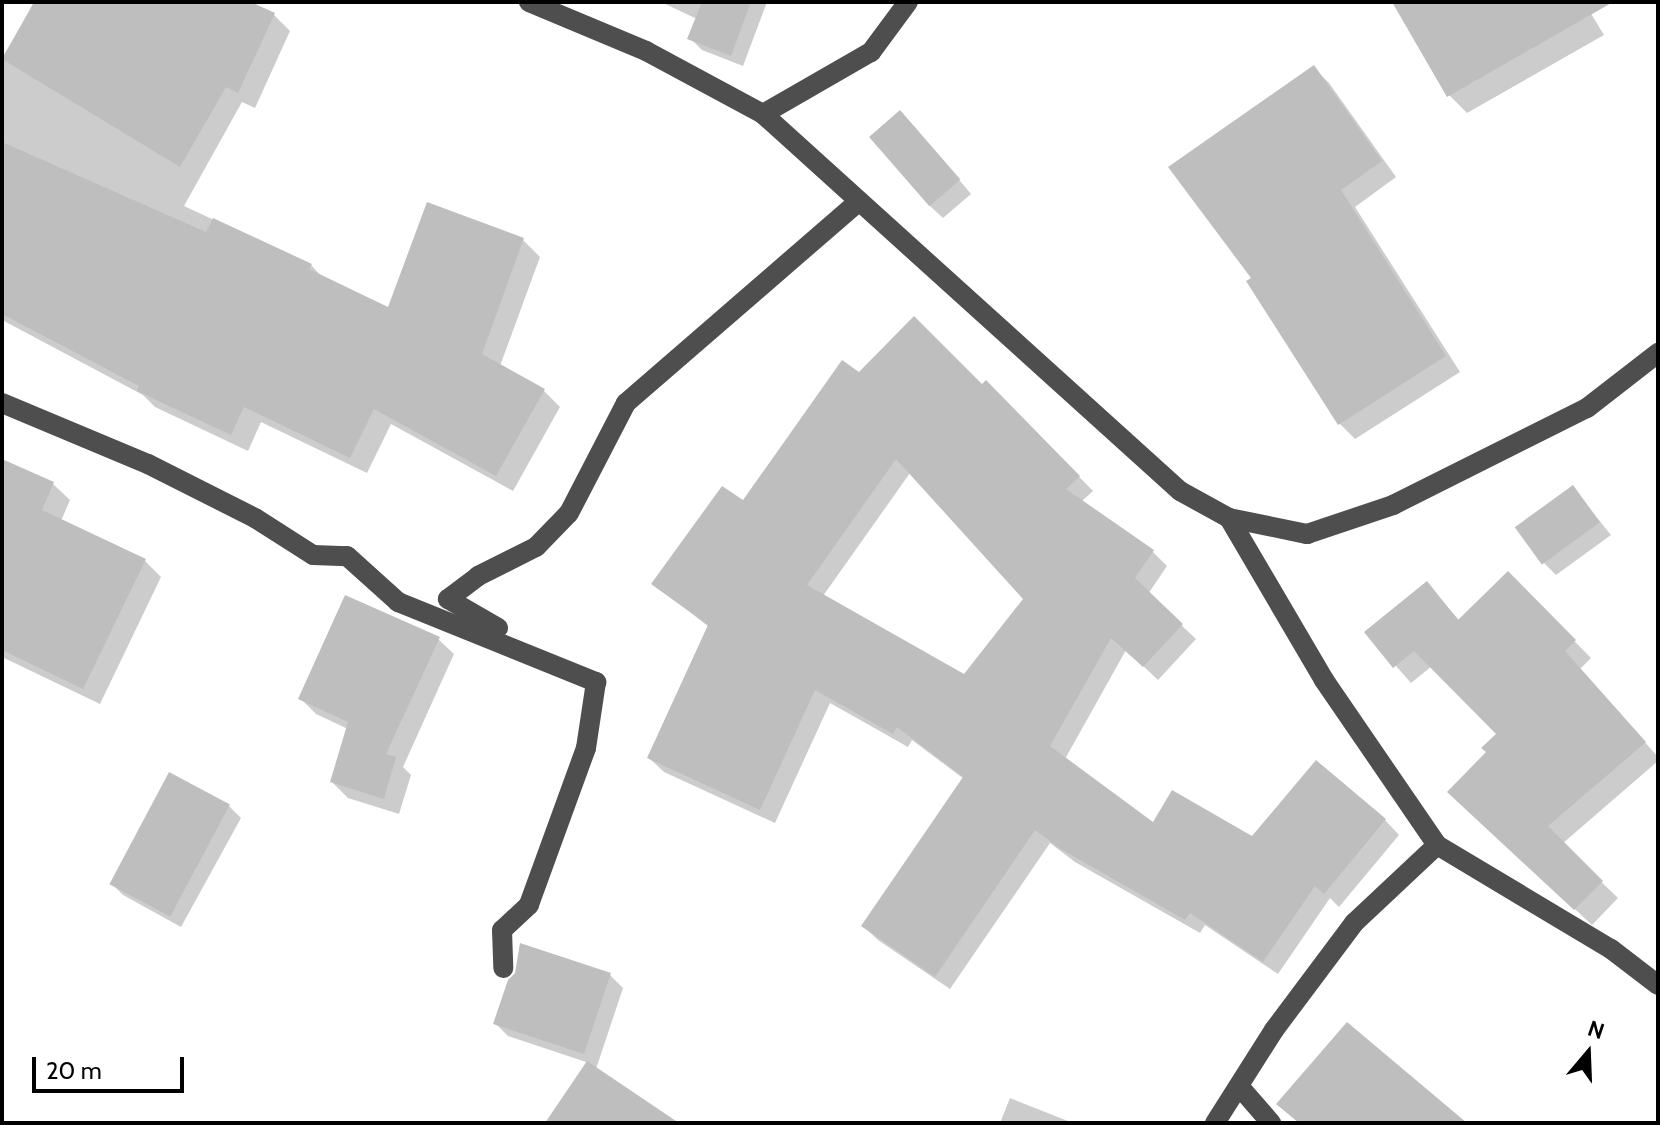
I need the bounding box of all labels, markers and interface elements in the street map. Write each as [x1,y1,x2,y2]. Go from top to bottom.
north arrow [1548,1013,1628,1093]
text: N [1584,1015,1608,1045]
scale bar [36,1041,188,1091]
text: 20 m [46,1056,102,1085]

